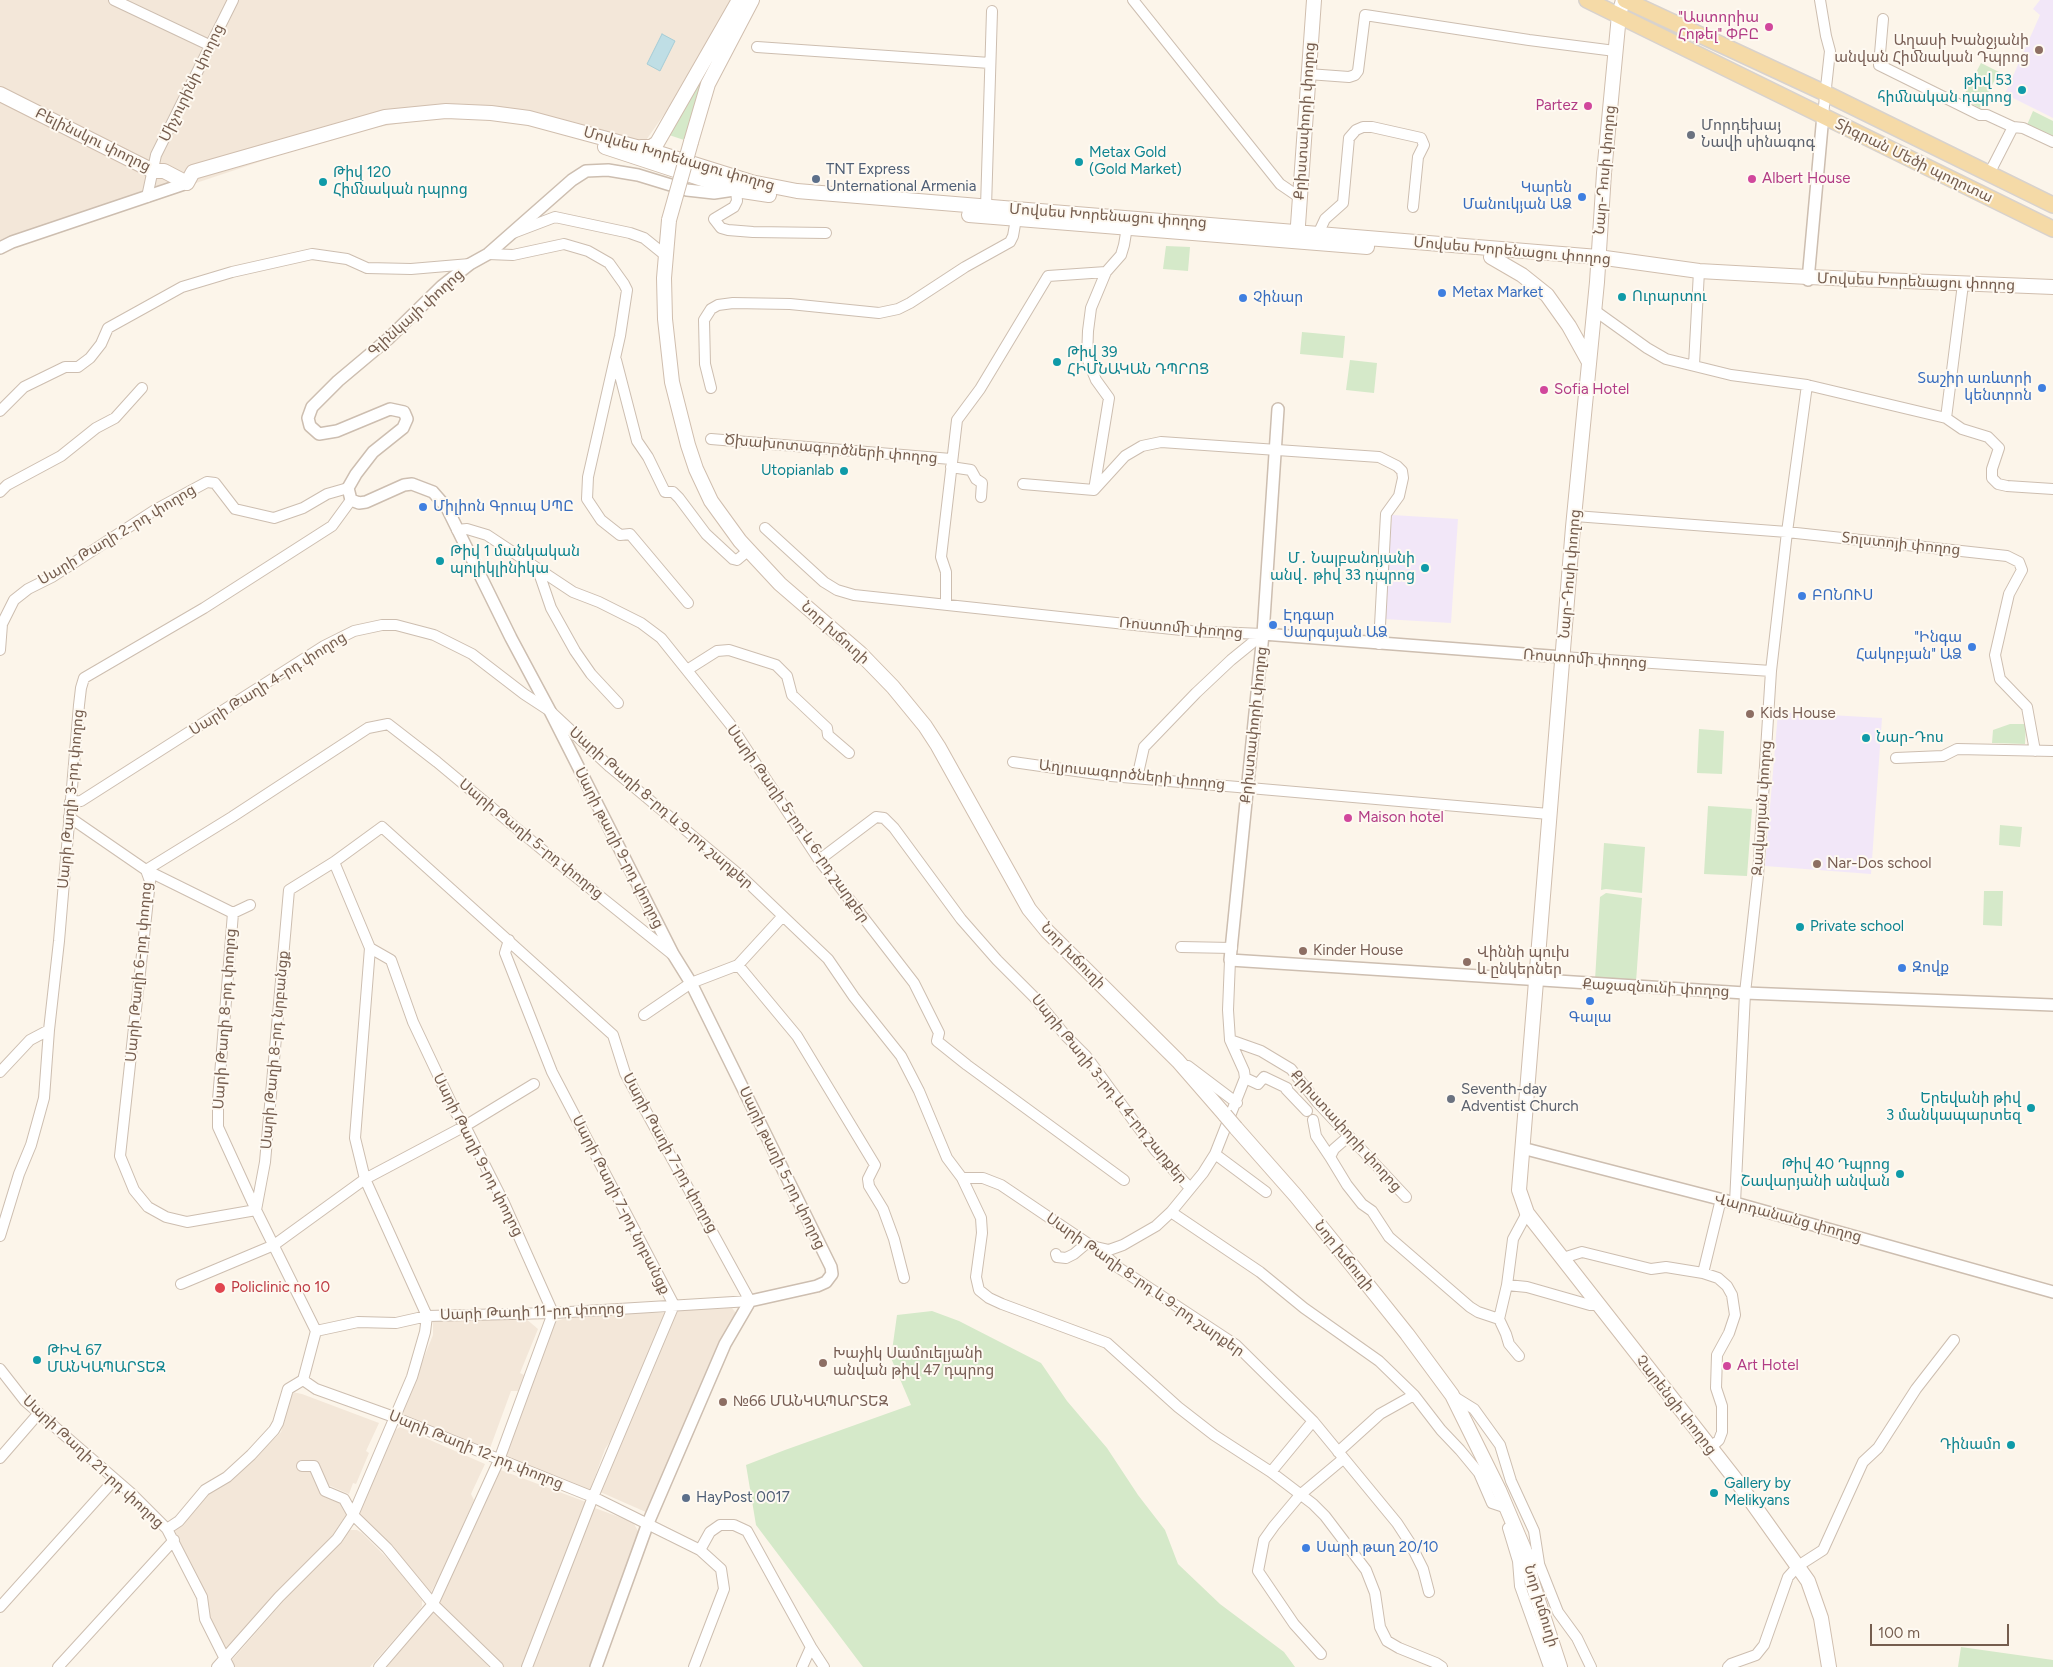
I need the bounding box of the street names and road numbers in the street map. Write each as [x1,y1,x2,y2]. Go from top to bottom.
street label: Միչուրինի փողոց [156,21,228,145]
street label: Քրիստափորի փողոց [1291,42,1319,200]
street label: Բելինսկու փողոց [32,104,154,176]
street label: Նար-Դոսի փողոց [1590,104,1620,236]
street label: Տիգրան Մեծի պողոտա [1832,115,1996,207]
street label: Մովսես Խորենացու փողոց [581,123,777,195]
street label: Մովսես Խորենացու փողոց [1009,200,1207,232]
street label: Մովսես Խորենացու փողոց [1412,233,1612,269]
street label: Գլինկայի փողոց [364,265,468,361]
street label: Մովսես Խորենացու փողոց [1817,270,2015,294]
street label: Ծխախոտագործների փողոց [724,431,938,467]
street label: Սարի Թաղի 2-րդ փողոց [35,481,199,589]
street label: Նար-Դոսի փողոց [1555,508,1585,640]
street label: Տոլստոյի փողոց [1841,529,1961,559]
street label: Նոր խճուղի [797,598,873,668]
street label: Ռոստոմի փողոց [1118,614,1244,642]
street label: Սարի Թաղի 4-րդ փողոց [186,628,350,740]
street label: Քրիստափորի փողոց [1237,646,1271,804]
street label: Ռոստոմի փողոց [1522,646,1648,672]
street label: Սարի Թաղի 3-րդ փողոց [54,708,88,890]
street label: Սարի Թաղի 5-րդ և 6-րդ շարքեր [723,722,873,926]
street label: Սարի Թաղի 8-րդ և 9-րդ շարքեր [565,723,757,893]
street label: Զավարյան փողոց [1748,740,1776,876]
street label: Աղյուսագործների փողոց [1038,756,1226,794]
street label: Սարի թաղի 9-րդ փողոց [570,764,668,932]
street label: Սարի Թաղի 5-րդ փողոց [455,775,607,903]
street label: Սարի Թաղի 6-րդ փողոց [122,881,156,1063]
street label: Նոր խճուղի [1037,919,1109,993]
street label: Սարի Թաղի 8-րդ փողոց [210,928,240,1110]
street label: Սարի Թաղի 8-րդ նրբանցք [257,950,293,1150]
street label: Քաջազնունի փողոց [1582,975,1730,1001]
street label: Սարի Թաղի 3-րդ և 4-րդ շարքեր [1027,991,1191,1187]
street label: Քրիստափորի փողոց [1286,1066,1406,1196]
street label: Սարի Թաղի 9-րդ փողոց [429,1070,527,1240]
street label: Սարի Թաղի 7-րդ փողոց [618,1070,722,1236]
street label: Սարի թաղի 5-րդ փողոց [735,1084,829,1252]
street label: Սարի Թաղի 7-րդ նրբանցք [568,1112,674,1298]
street label: Վարդանանց փողոց [1712,1190,1864,1246]
street label: Սարի Թաղի 8-րդ և 9-րդ շարքեր [1042,1209,1248,1361]
street label: Նոր խճուղի [1310,1217,1378,1295]
street label: Սարի Թաղի 11-րդ փողոց [439,1300,625,1324]
street label: Չարենցի փողոց [1632,1352,1720,1458]
street label: Սարի Թաղի 21-րդ փողոց [19,1392,167,1532]
street label: Սարի Թաղի 12-րդ փողոց [386,1407,566,1493]
street label: Նոր խճուղի [1520,1563,1562,1649]

